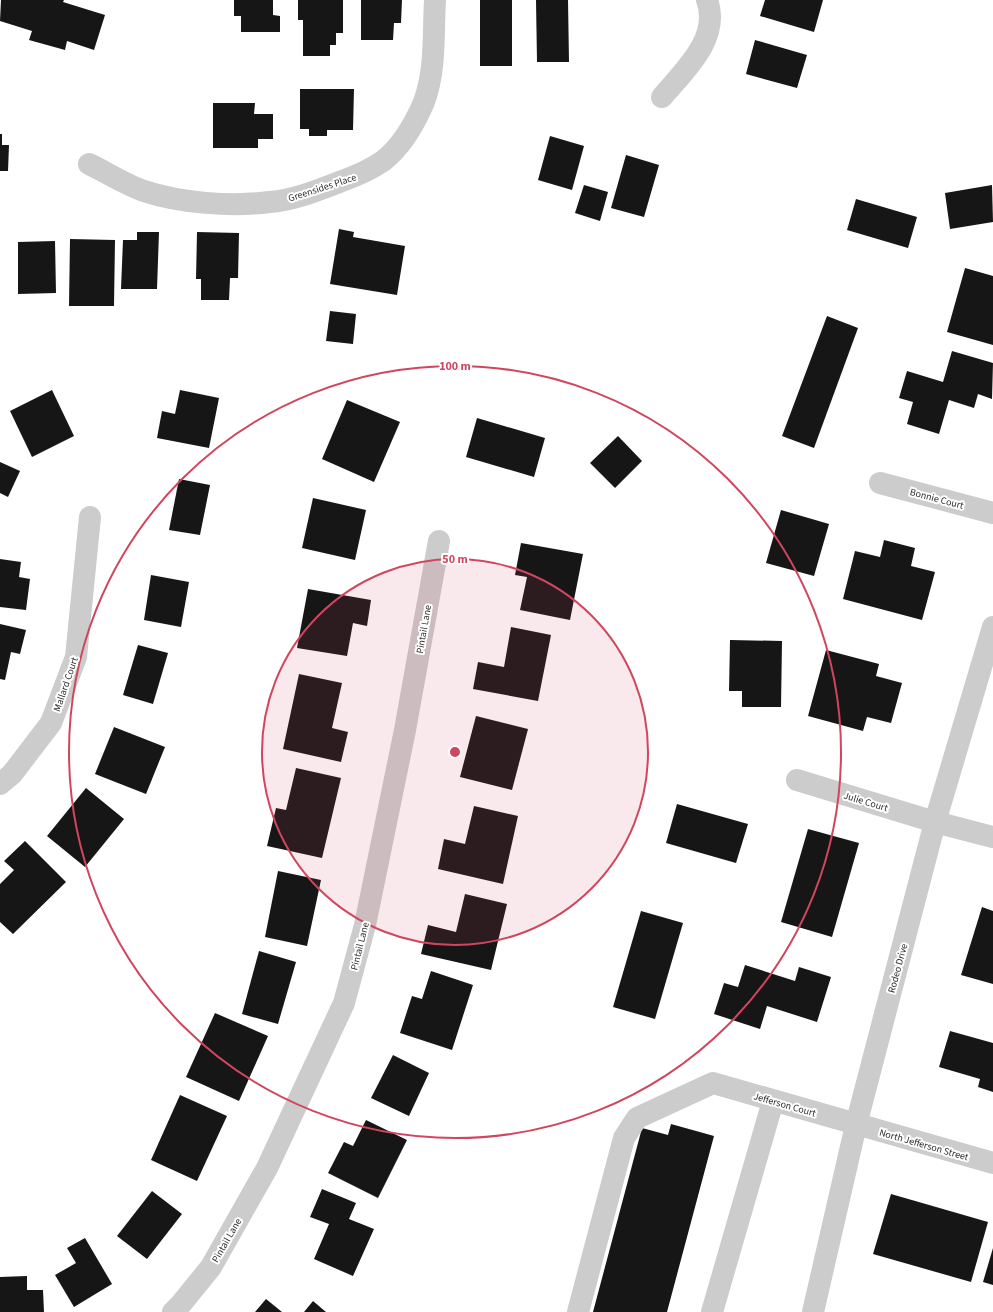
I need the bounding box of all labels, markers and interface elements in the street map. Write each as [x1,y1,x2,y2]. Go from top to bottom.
street label: Greensides Place [286,170,358,206]
text: 100 m [439,358,471,375]
street label: Bonnie Court [908,485,966,513]
text: 50 m [442,551,468,568]
street label: Pintail Lane [413,604,435,655]
street label: Mallard Court [50,655,82,713]
centre of rings [448,745,462,759]
street label: Julie Court [842,789,890,815]
street label: Pintail Lane [347,921,373,972]
street label: Rodeo Drive [885,942,911,995]
street label: Jefferson Court [752,1089,818,1121]
street label: North Jefferson Street [878,1126,971,1165]
street label: Pintail Lane [209,1216,245,1265]

